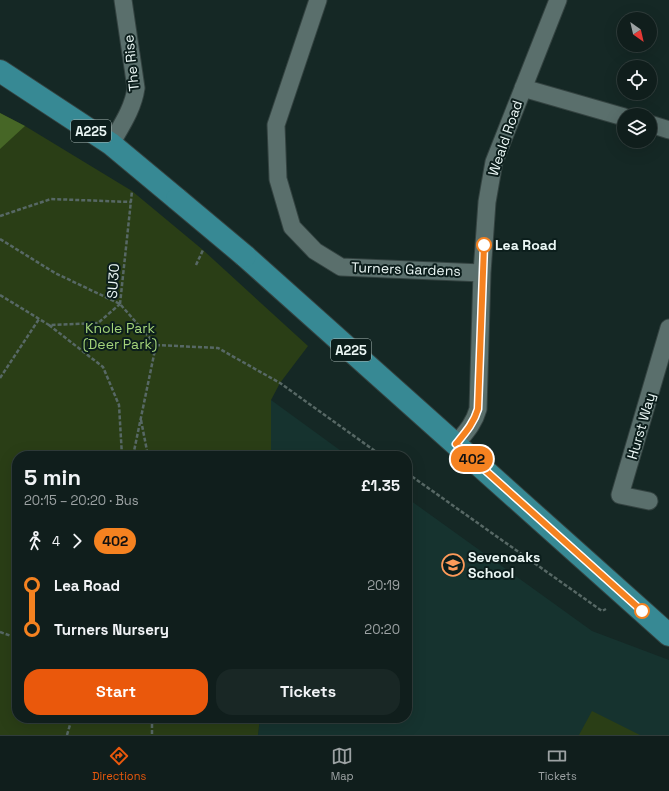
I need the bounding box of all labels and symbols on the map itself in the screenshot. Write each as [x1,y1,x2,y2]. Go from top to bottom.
north arrow [617,12,657,52]
street label: The Rise [119,34,143,92]
street label: Weald Road [484,98,526,178]
road number: A225 [71,120,111,142]
place label: Lea Road [495,236,557,254]
marker: Lea Road [476,237,492,253]
street label: Turners Gardens [351,258,461,280]
street label: SU30 [103,263,123,299]
park label: Knole Park (Deer Park) [83,319,157,353]
road number: A225 [331,339,371,361]
street label: Hurst Way [623,391,659,461]
line badge: 402 [449,446,495,472]
place label: Sevenoaks School [468,548,540,582]
school or university icon: Sevenoaks School [440,552,466,578]
unlabelled marker [634,603,650,619]

